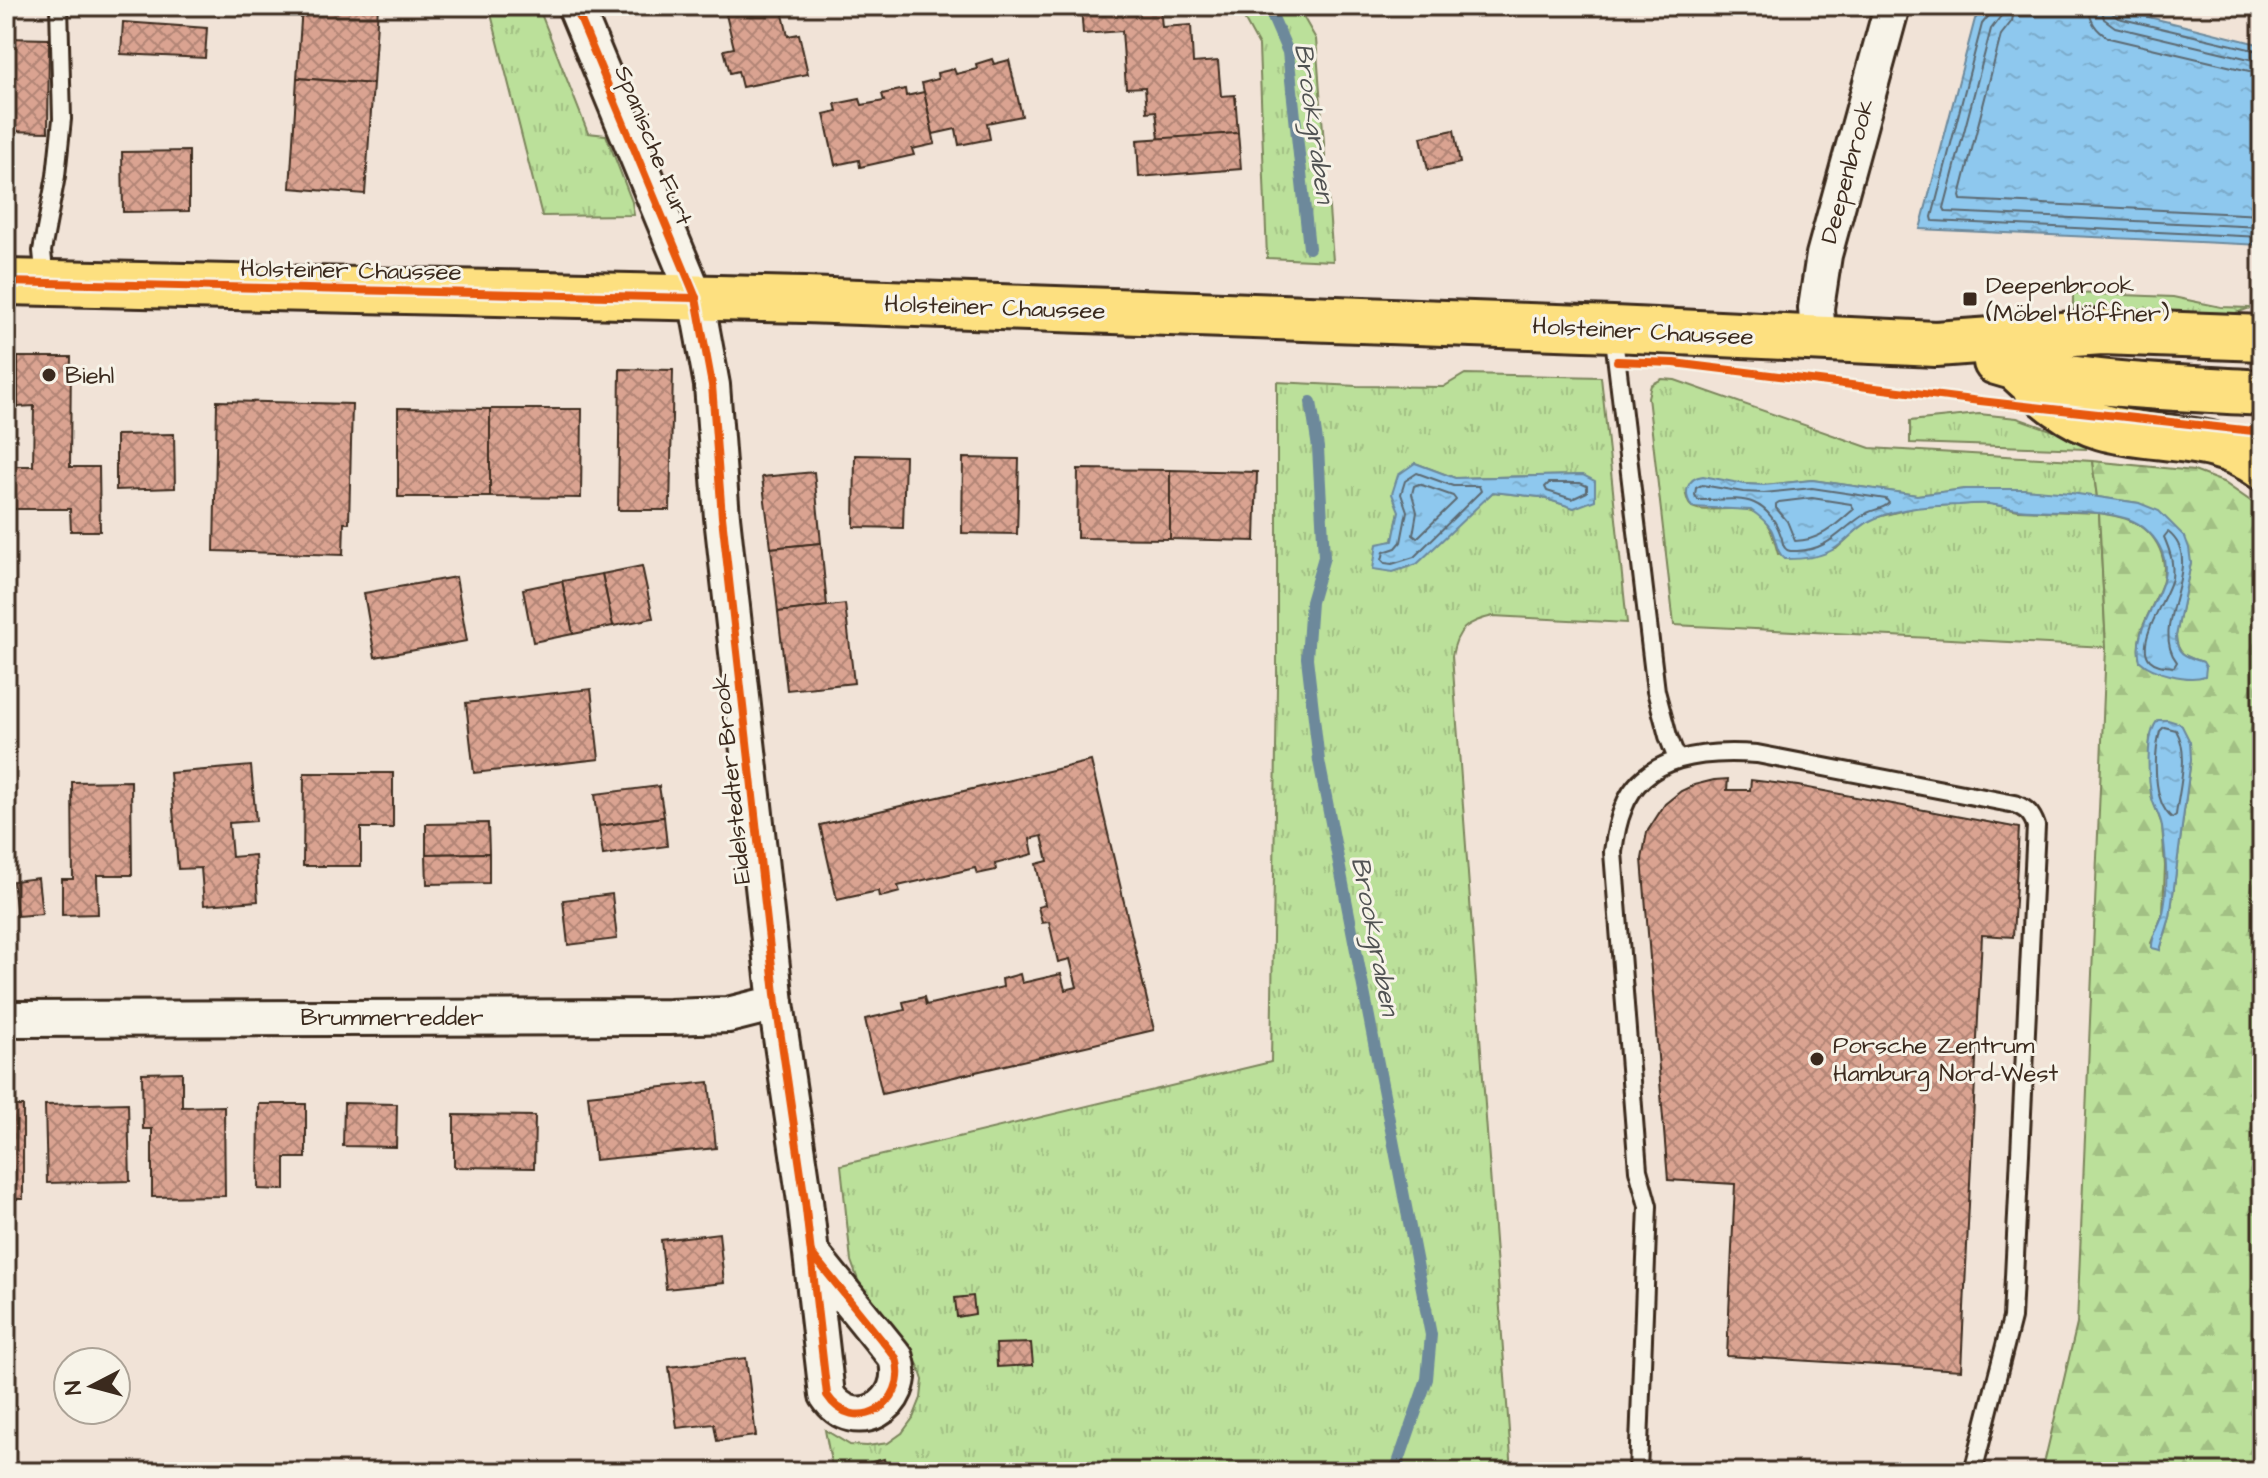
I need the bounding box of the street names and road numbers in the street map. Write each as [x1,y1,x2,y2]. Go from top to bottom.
street label: Spanische Furt [605,60,701,231]
street label: Deepenbrook [1812,95,1884,247]
street label: Holsteiner Chaussee [240,252,462,290]
street label: Holsteiner Chaussee [884,287,1106,329]
street label: Holsteiner Chaussee [1532,309,1754,355]
street label: Eidelstedter Brook [704,672,760,886]
street label: Brummerredder [300,1001,484,1035]

